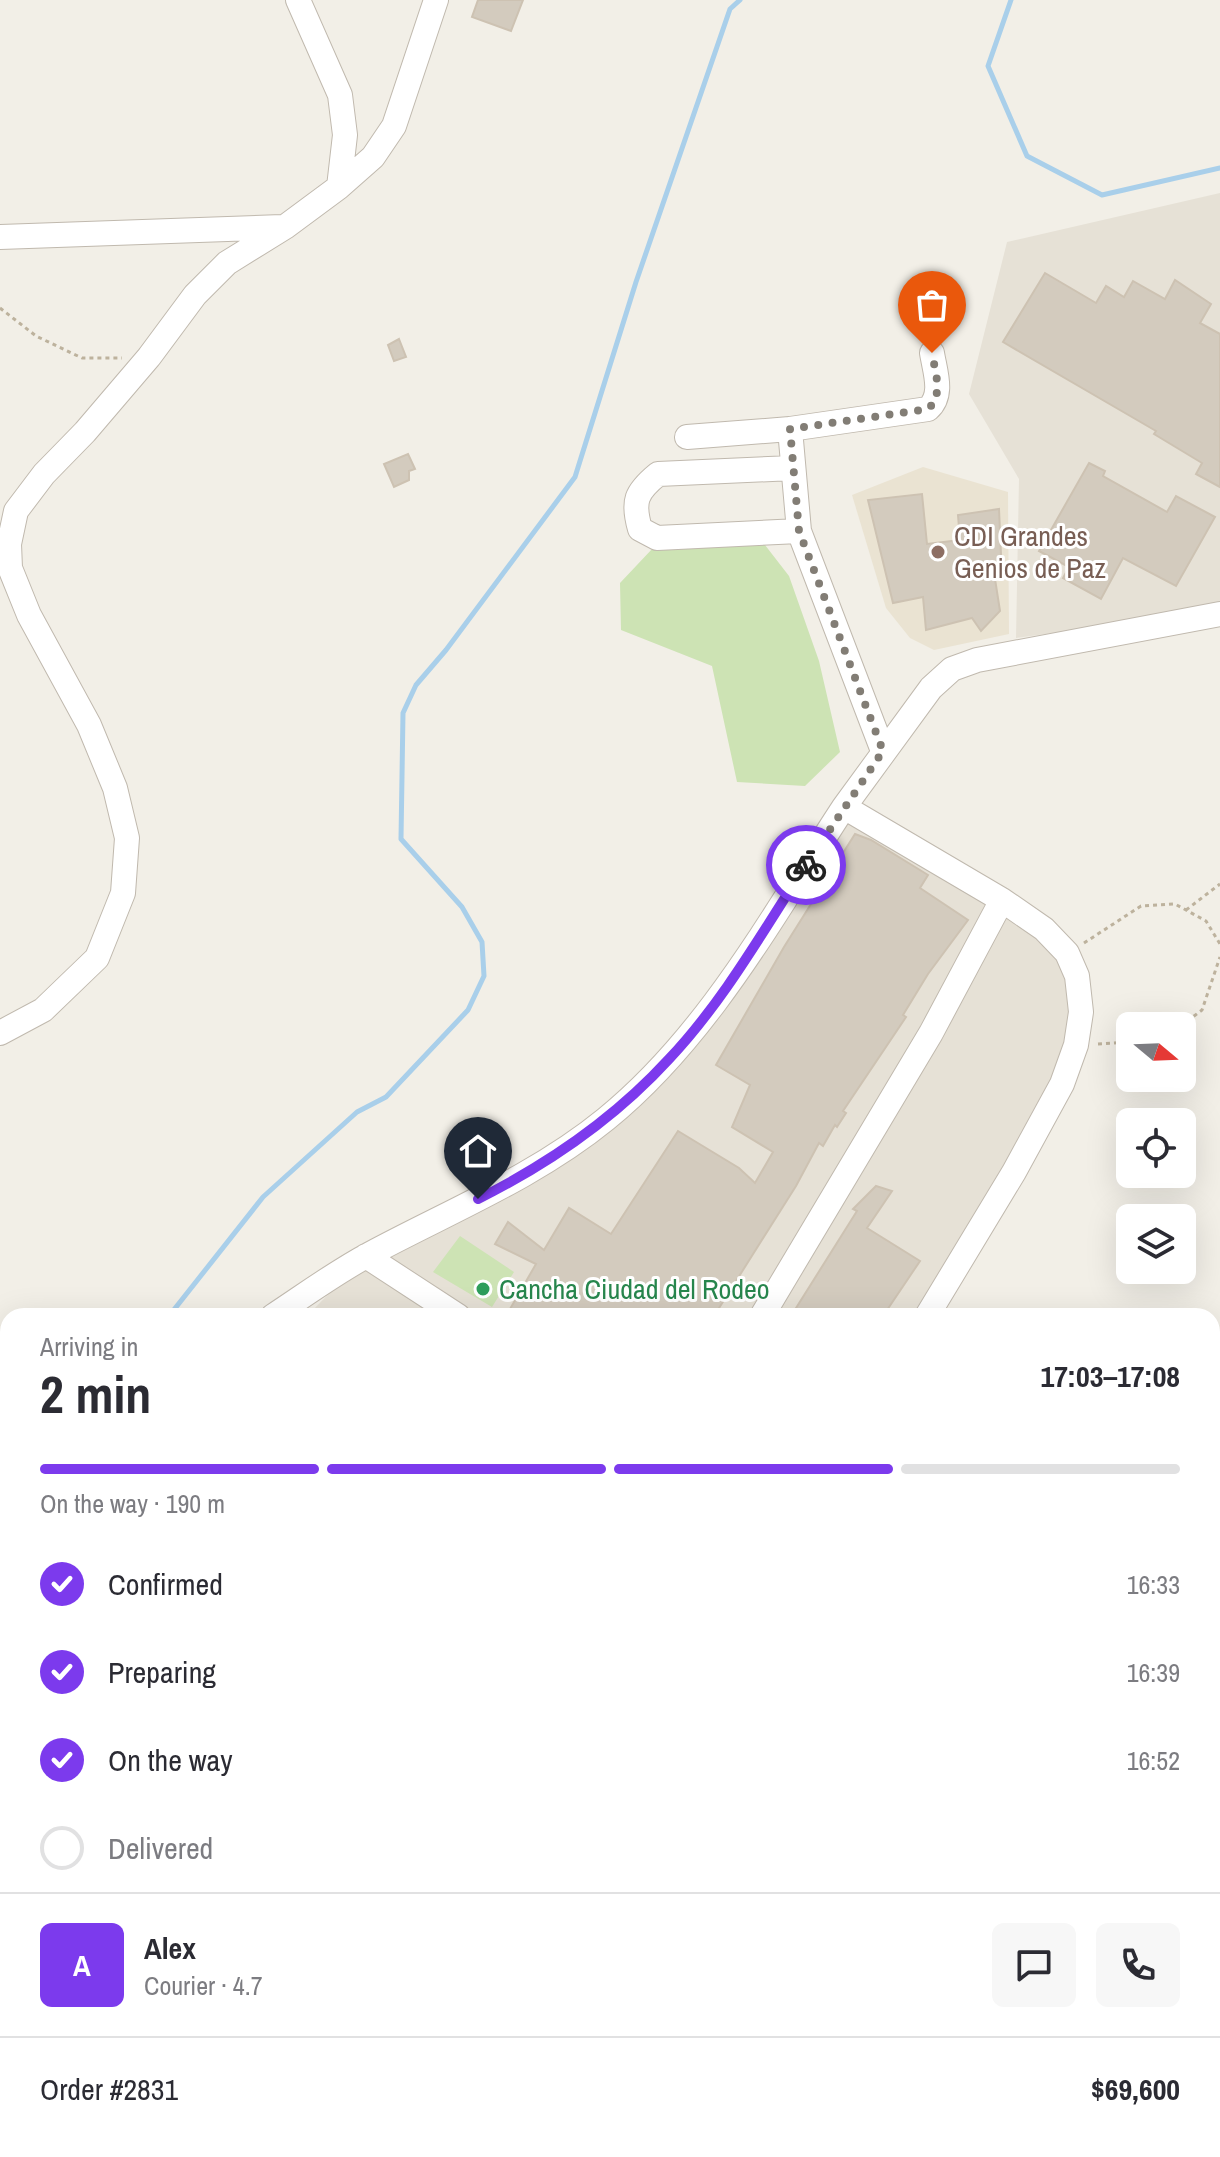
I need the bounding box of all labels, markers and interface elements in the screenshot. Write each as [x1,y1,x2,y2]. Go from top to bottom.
pin [898,271,966,353]
icon: bag [910,283,954,327]
place label: CDI Grandes Genios de Paz [954,517,1106,587]
marker: CDI Grandes Genios de Paz [929,543,947,561]
courier [766,825,846,905]
icon: bike [784,843,828,887]
north arrow [1116,1012,1196,1092]
map controls [1116,1012,1196,1284]
button: locate [1116,1108,1196,1188]
pin [444,1117,512,1199]
icon: home [456,1129,500,1173]
button: layers [1116,1204,1196,1284]
place label: Cancha Ciudad del Rodeo [499,1270,770,1308]
marker: Cancha Ciudad del Rodeo [474,1280,492,1298]
text: Arriving in [40,1329,138,1364]
text: 17:03–17:08 [1041,1356,1180,1396]
text: 2 min [40,1359,151,1429]
text: On the way · 190 m [40,1486,225,1521]
icon: check [40,1562,84,1606]
text: Confirmed [108,1564,223,1604]
text: 16:33 [1127,1567,1180,1602]
icon: check [40,1650,84,1694]
text: Preparing [108,1652,216,1692]
text: 16:39 [1127,1655,1180,1690]
icon: check [40,1738,84,1782]
text: On the way [108,1740,232,1780]
text: 16:52 [1127,1743,1180,1778]
text: Delivered [108,1828,213,1868]
button: chat [992,1923,1076,2007]
button: phone [1096,1923,1180,2007]
text: Alex [144,1928,196,1968]
text: A [73,1945,91,1985]
text: Courier · 4.7 [144,1968,263,2003]
text: Order #2831 [40,2069,178,2109]
text: $69,600 [1091,2069,1180,2109]

